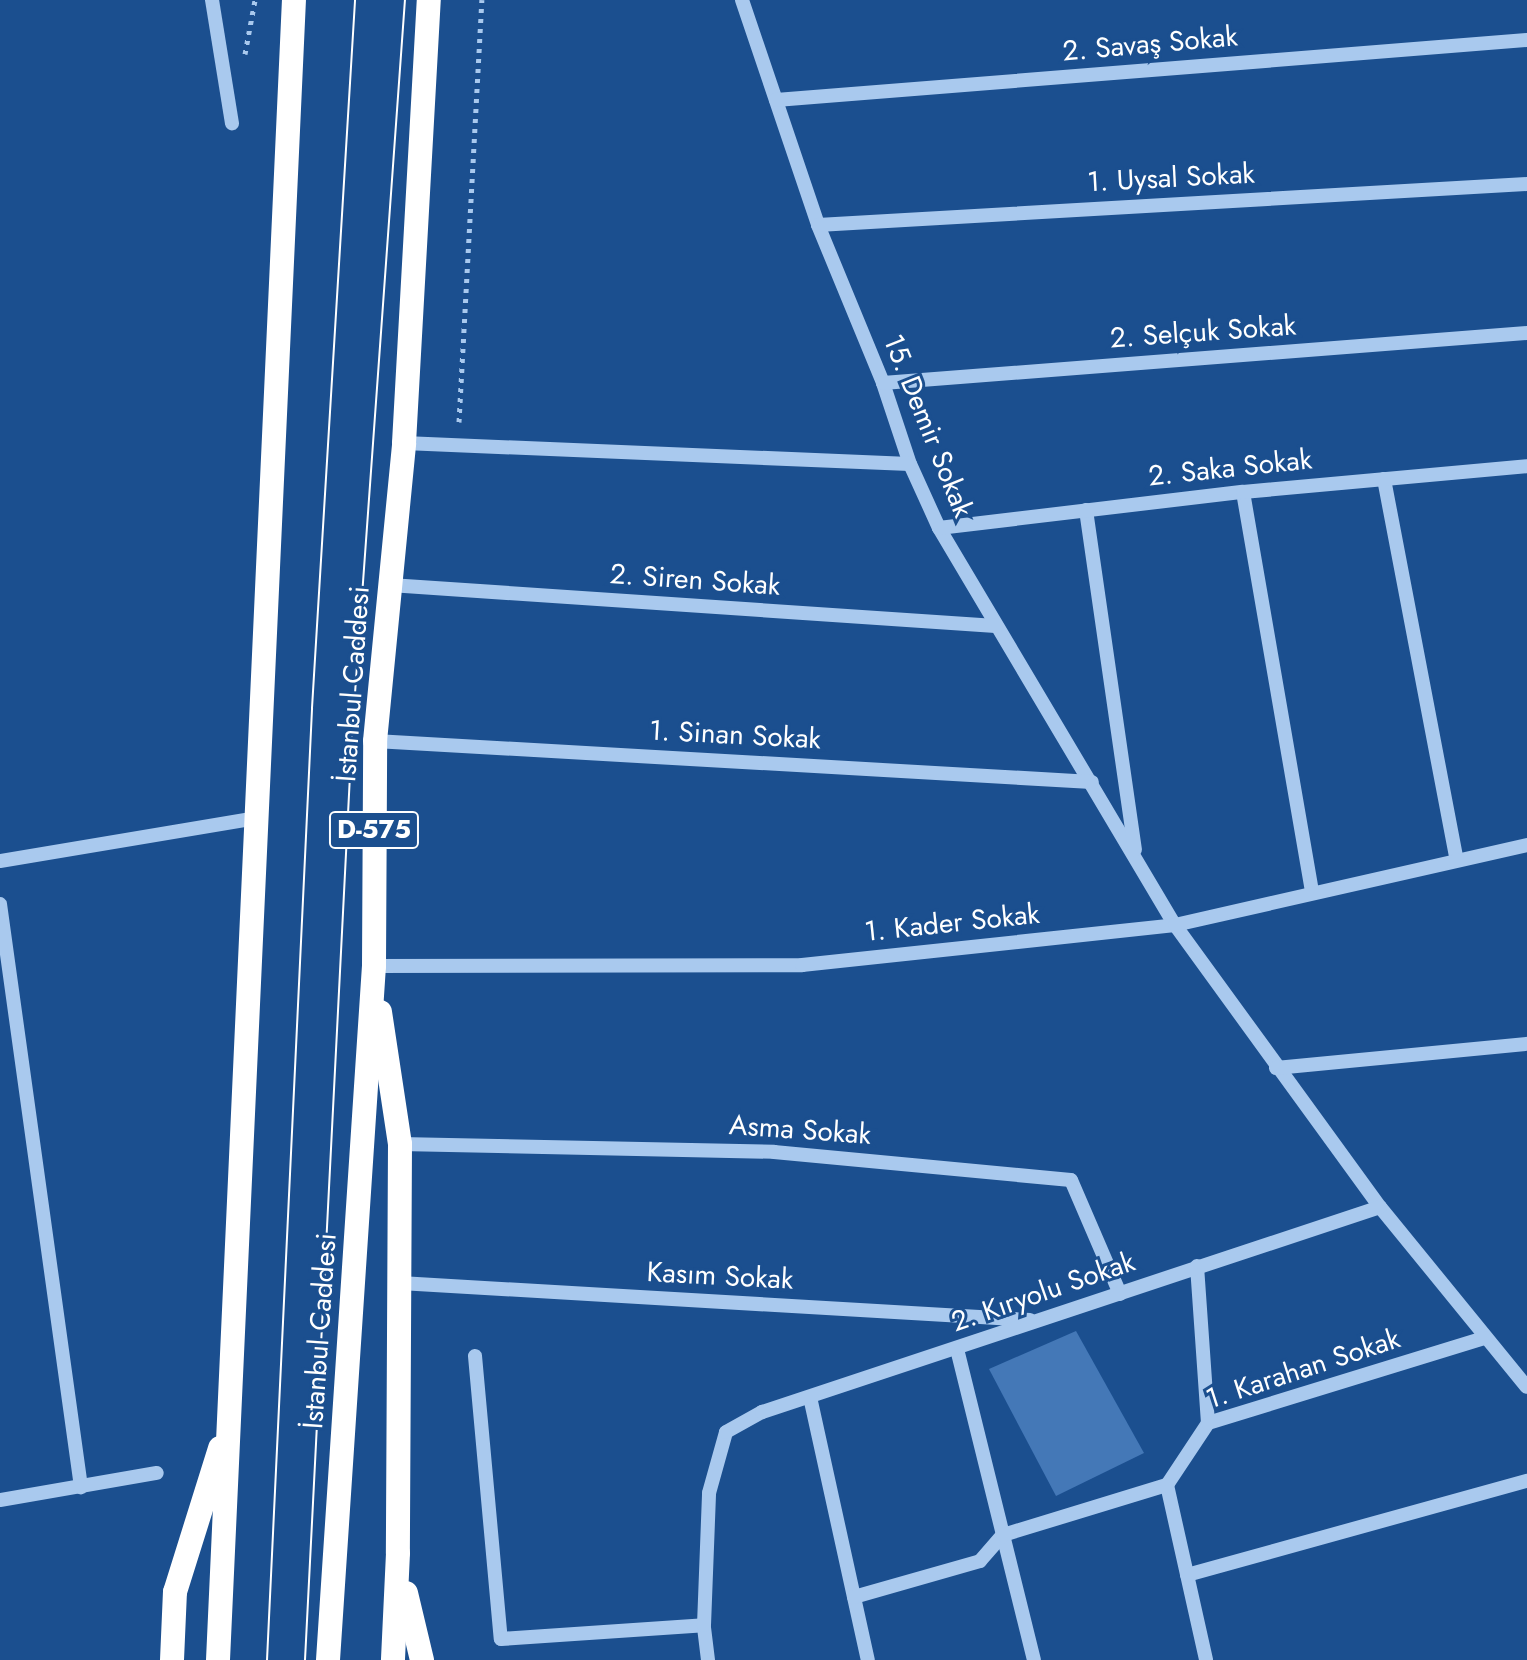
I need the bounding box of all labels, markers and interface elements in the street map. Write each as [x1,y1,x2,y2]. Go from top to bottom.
street label: 2. Savaş Sokak [1061,20,1239,68]
street label: 1. Uysal Sokak [1086,157,1256,199]
street label: 2. Selçuk Sokak [1109,309,1297,355]
street label: 15. Demir Sokak [876,330,980,522]
street label: 2. Saka Sokak [1146,443,1314,493]
street label: 2. Siren Sokak [609,557,781,603]
street label: İstanbul Caddesi [329,585,377,783]
street label: 1. Sinan Sokak [648,714,822,756]
road number: D-575 [328,808,420,852]
street label: 1. Kader Sokak [863,897,1041,949]
street label: Asma Sokak [728,1108,872,1152]
street label: İstanbul Caddesi [296,1232,344,1430]
street label: 2. Kıryolu Sokak [947,1245,1139,1339]
street label: Kasım Sokak [646,1255,794,1297]
street label: 1. Karahan Sokak [1202,1322,1404,1416]

